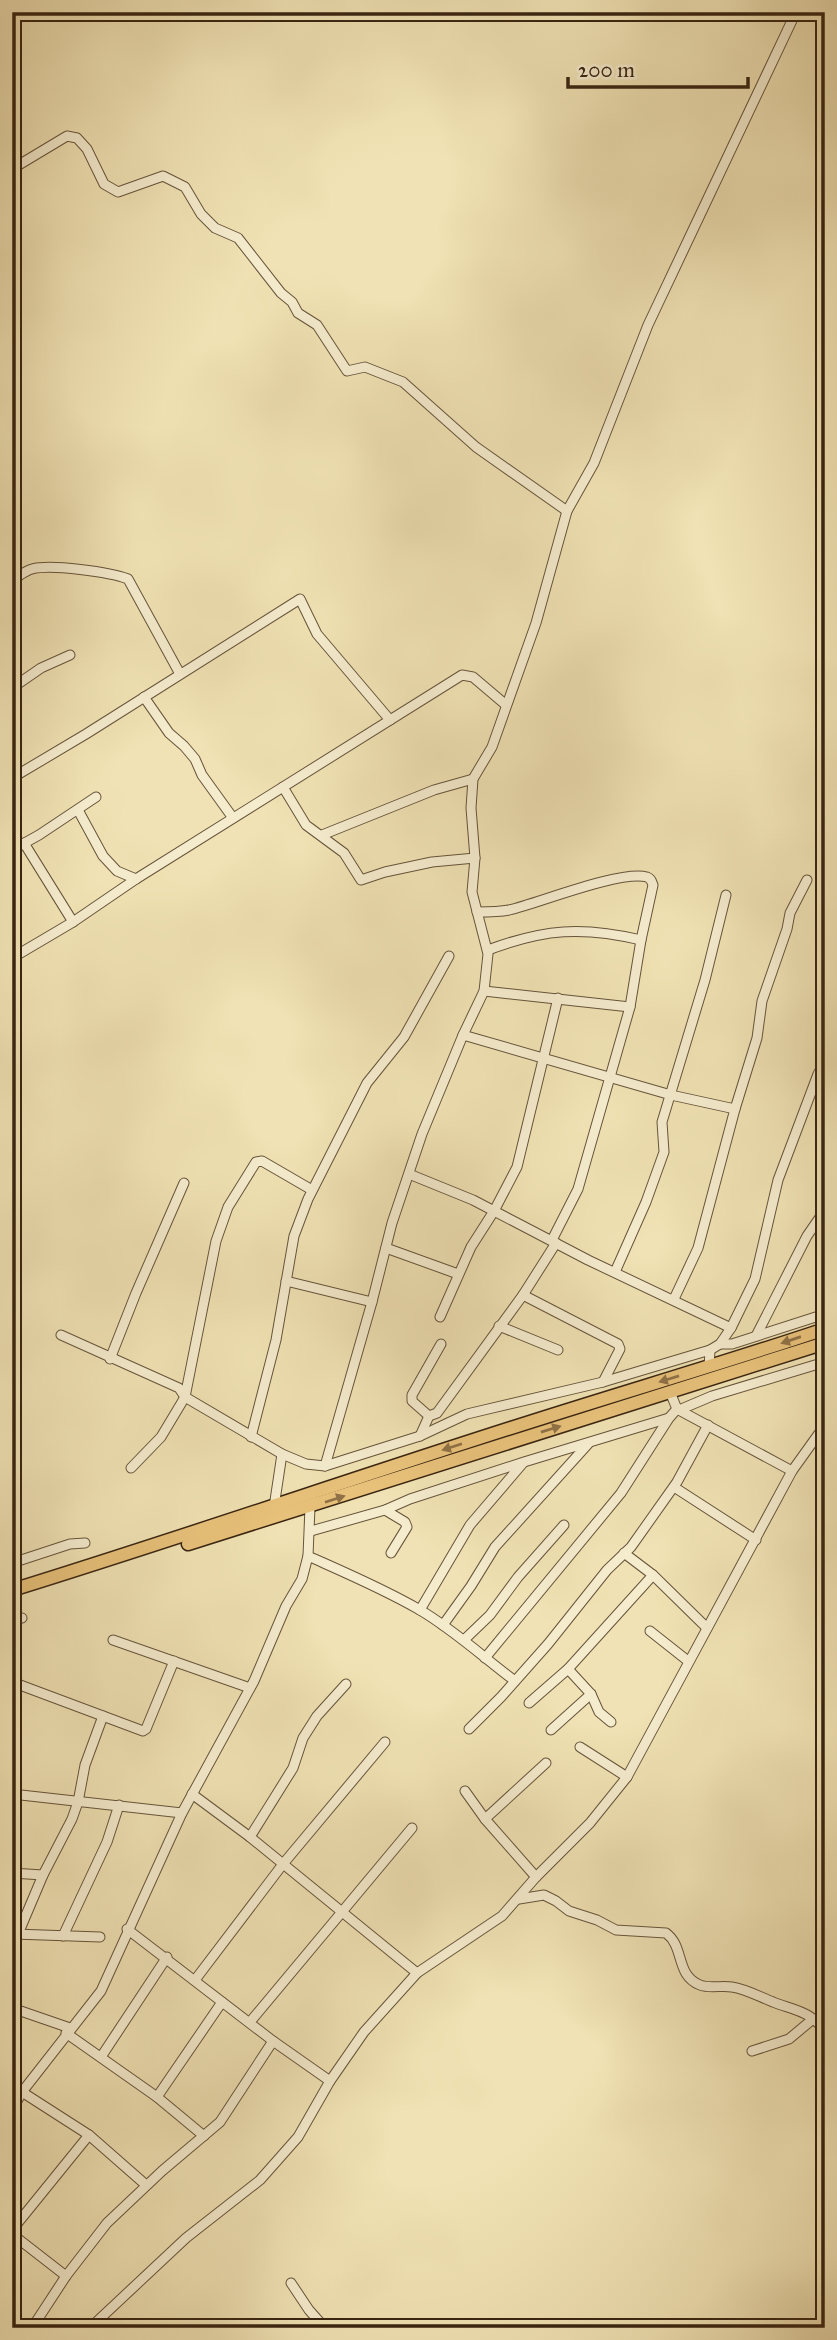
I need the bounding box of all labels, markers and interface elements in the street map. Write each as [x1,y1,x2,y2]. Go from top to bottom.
scale bar [568,46,748,90]
text: 200 m [578,57,635,83]
one-way arrow [781,1335,802,1346]
one-way arrow [658,1374,679,1385]
one-way arrow [541,1423,562,1433]
one-way arrow [441,1443,462,1453]
one-way arrow [325,1493,346,1504]

